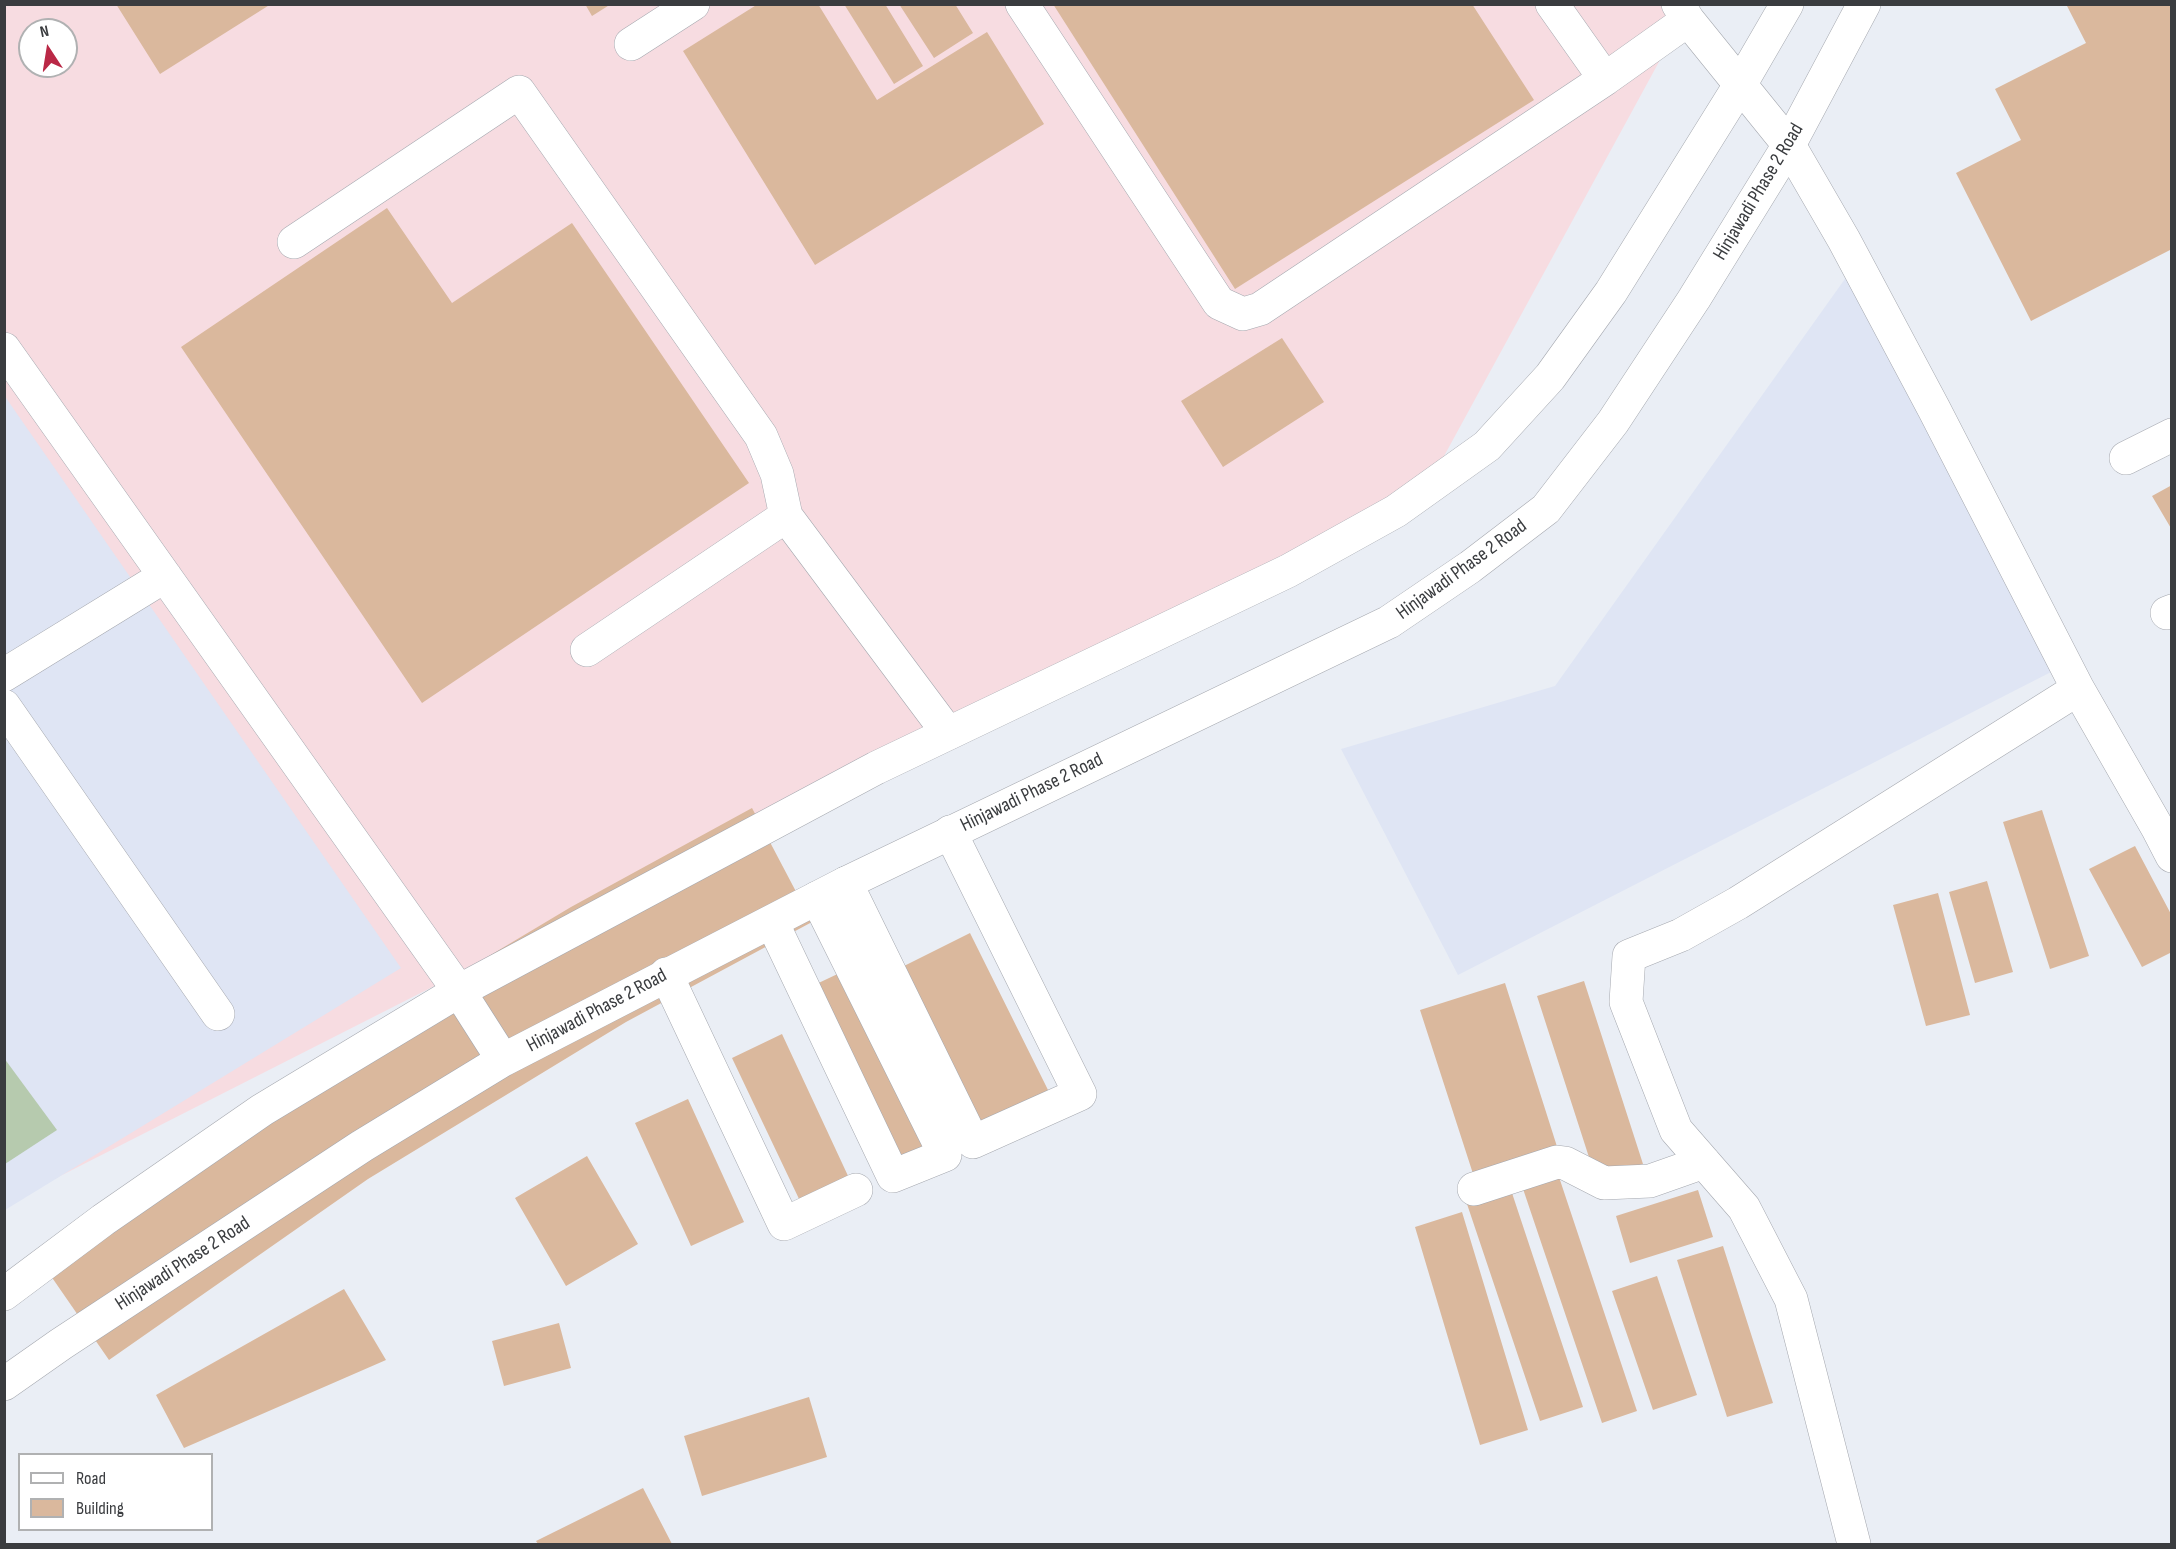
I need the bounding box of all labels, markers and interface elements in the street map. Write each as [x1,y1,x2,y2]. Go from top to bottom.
north arrow [18,18,78,78]
text: N [38,22,51,42]
street label: Hinjawadi Phase 2 Road [1709,119,1809,265]
street label: Hinjawadi Phase 2 Road [1392,515,1532,625]
street label: Hinjawadi Phase 2 Road [957,748,1107,838]
street label: Hinjawadi Phase 2 Road [523,964,671,1058]
street label: Hinjawadi Phase 2 Road [111,1212,255,1316]
legend [18,1453,213,1531]
text: Road [76,1468,106,1489]
text: Building [76,1498,124,1519]

